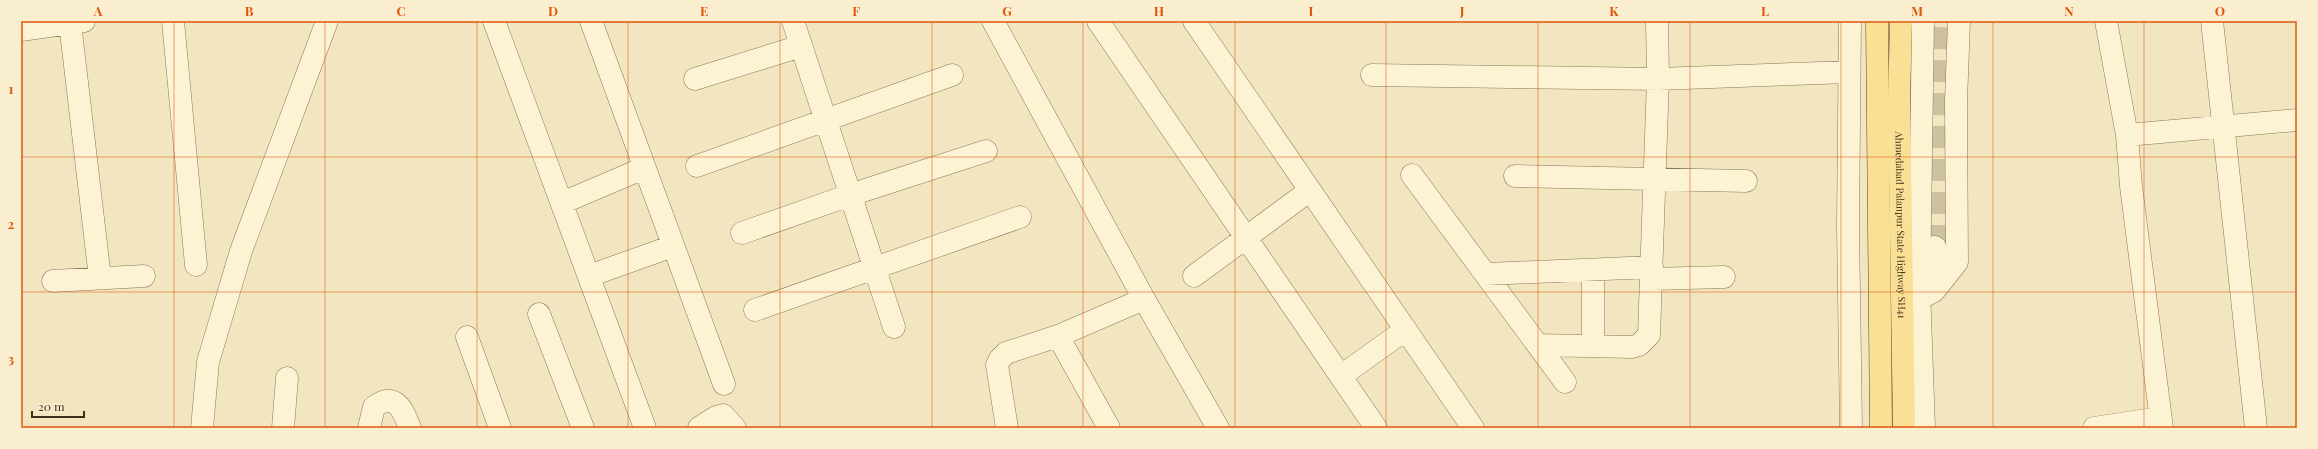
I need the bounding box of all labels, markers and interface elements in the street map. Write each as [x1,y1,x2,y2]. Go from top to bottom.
text: A [93,2,103,19]
text: B [245,2,254,19]
text: C [396,2,406,19]
text: D [548,2,558,19]
text: E [700,2,708,19]
text: F [852,2,860,19]
text: G [1002,2,1012,19]
text: H [1154,2,1164,19]
text: I [1309,2,1314,19]
text: J [1459,2,1465,19]
text: K [1609,2,1619,19]
text: L [1761,2,1769,19]
text: M [1911,2,1923,19]
text: N [2064,2,2074,19]
text: O [2215,2,2225,19]
text: 1 [9,80,14,97]
street label: Ahmedabad Palanpur State Highway SH41 [1892,130,1909,319]
text: 2 [8,215,15,232]
text: 3 [8,350,14,367]
scale bar [32,393,84,419]
text: 20 m [38,398,65,414]

